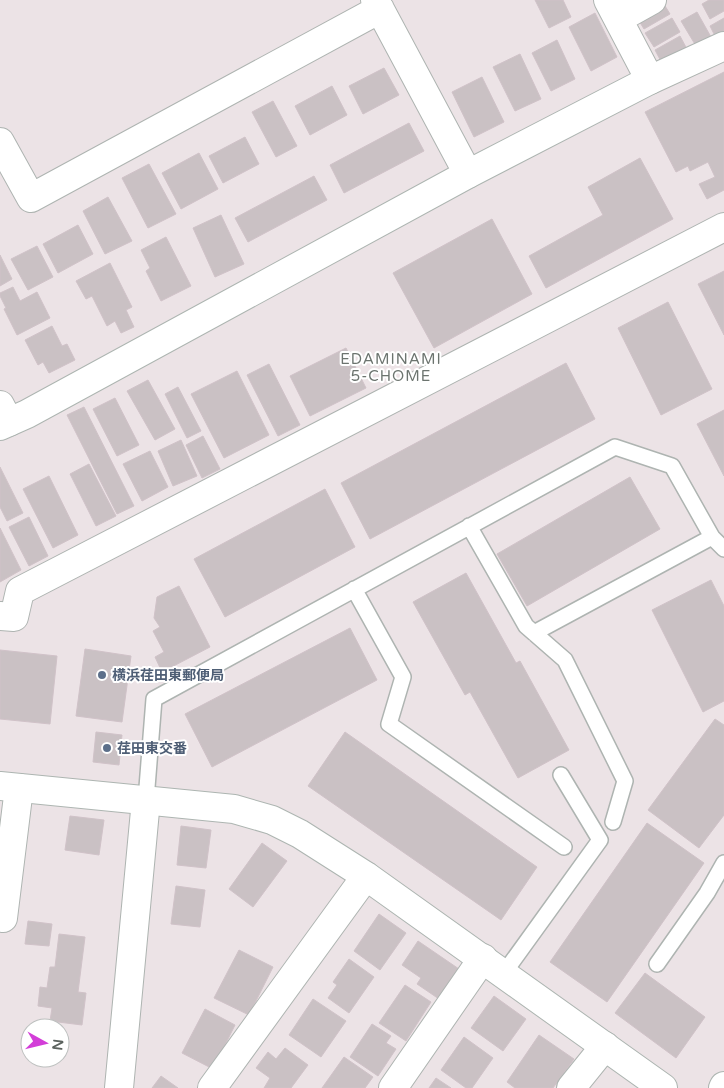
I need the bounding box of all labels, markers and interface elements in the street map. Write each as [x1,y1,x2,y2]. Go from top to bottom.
district label: EDAMINAMI 5-CHOME [340,350,442,385]
place label: 横浜荏田東郵便局 [112,667,224,684]
marker: 横浜荏田東郵便局 [96,669,108,681]
place label: 荏田東交番 [117,740,187,757]
marker: 荏田東交番 [101,742,113,754]
north arrow [20,1018,70,1068]
text: N [48,1038,67,1051]

